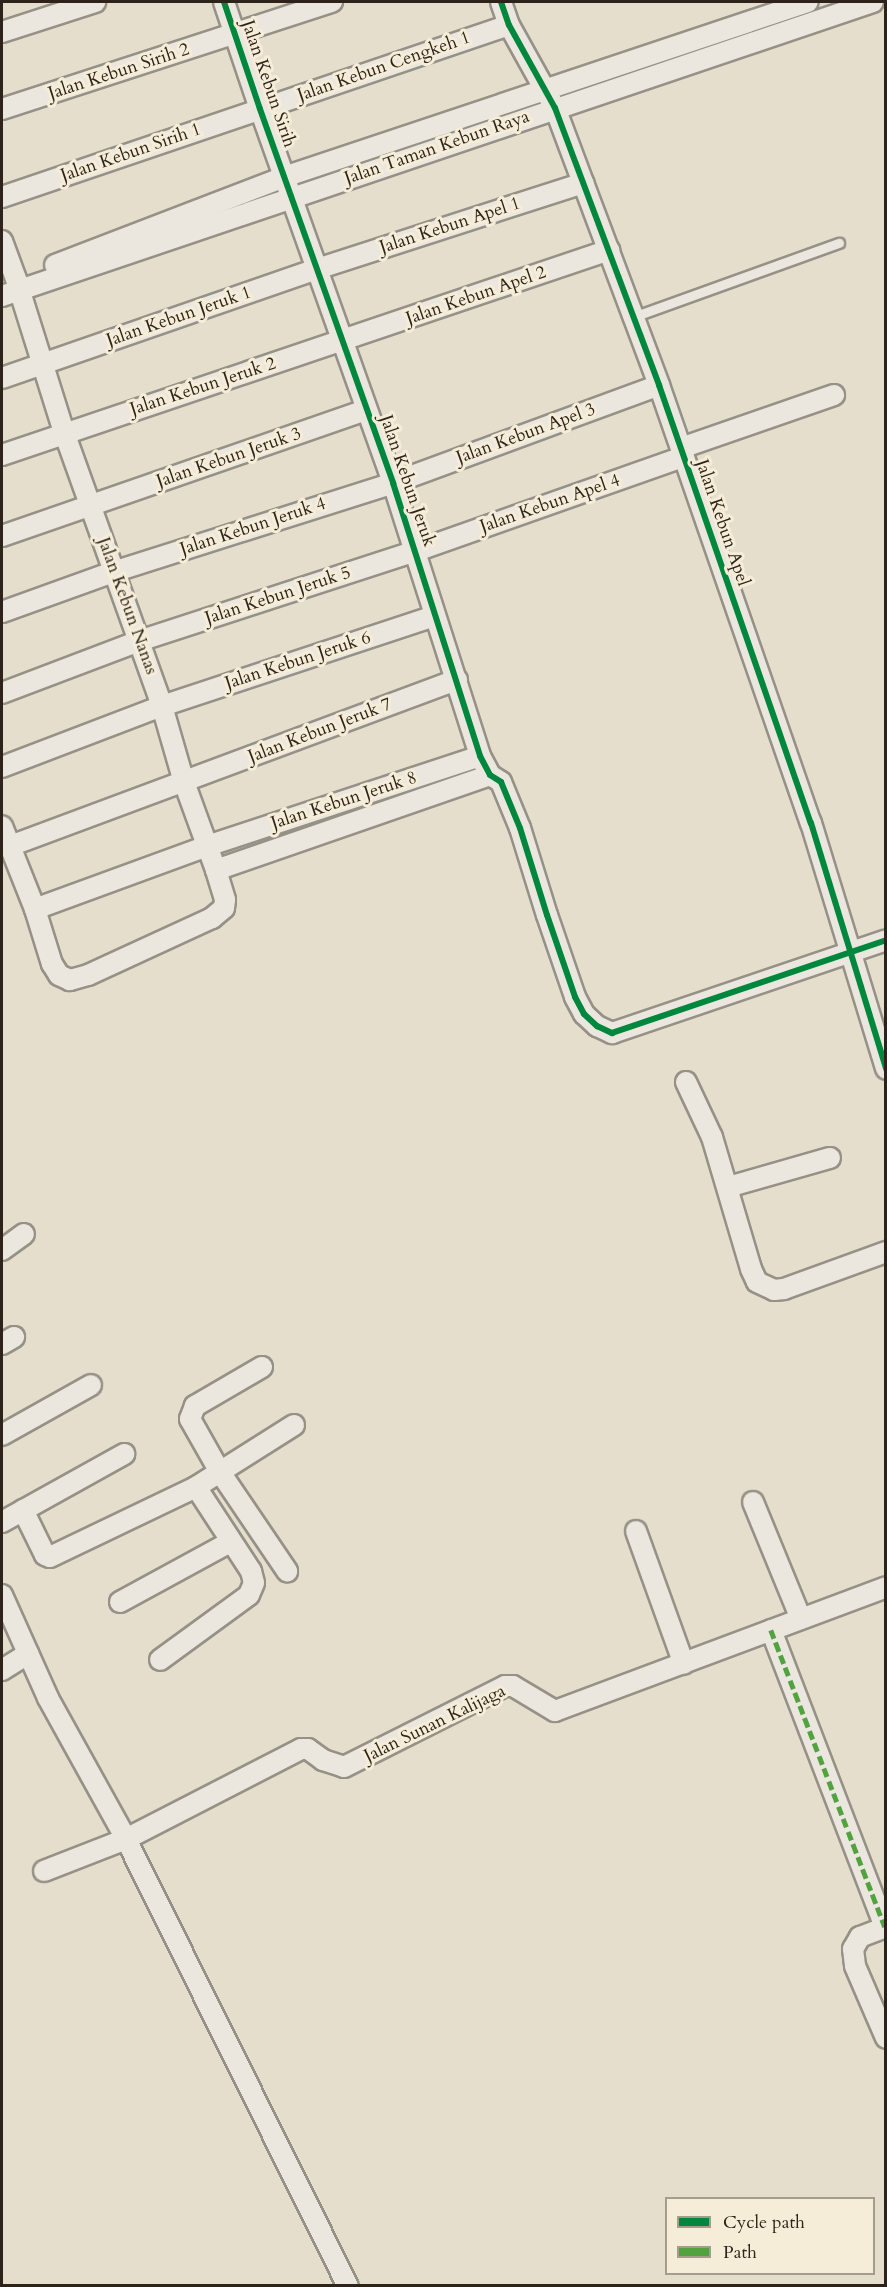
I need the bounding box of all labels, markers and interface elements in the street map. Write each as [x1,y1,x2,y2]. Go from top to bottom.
street label: Jalan Kebun Sirih [236,18,300,150]
street label: Jalan Kebun Cengkeh 1 [295,27,473,107]
street label: Jalan Kebun Sirih 2 [46,39,192,105]
street label: Jalan Taman Kebun Raya [342,106,532,190]
street label: Jalan Kebun Sirih 1 [58,119,204,187]
street label: Jalan Kebun Apel 1 [377,193,523,259]
street label: Jalan Kebun Apel 2 [403,262,549,330]
street label: Jalan Kebun Jeruk 1 [104,282,254,352]
street label: Jalan Kebun Jeruk 2 [127,353,279,421]
street label: Jalan Kebun Apel 3 [453,399,599,469]
street label: Jalan Kebun Jeruk [374,412,440,550]
street label: Jalan Kebun Jeruk 3 [154,423,304,493]
street label: Jalan Kebun Apel [690,457,754,589]
street label: Jalan Kebun Apel 4 [477,470,623,538]
street label: Jalan Kebun Jeruk 4 [177,493,329,561]
street label: Jalan Kebun Nanas [92,534,162,678]
street label: Jalan Kebun Jeruk 5 [202,562,354,630]
street label: Jalan Kebun Jeruk 6 [222,627,374,695]
street label: Jalan Kebun Jeruk 7 [245,694,395,768]
street label: Jalan Kebun Jeruk 8 [268,767,420,835]
street label: Jalan Sunan Kalijaga [361,1680,509,1768]
legend [665,2197,875,2275]
text: Cycle path [723,2210,805,2235]
text: Path [723,2240,757,2265]

